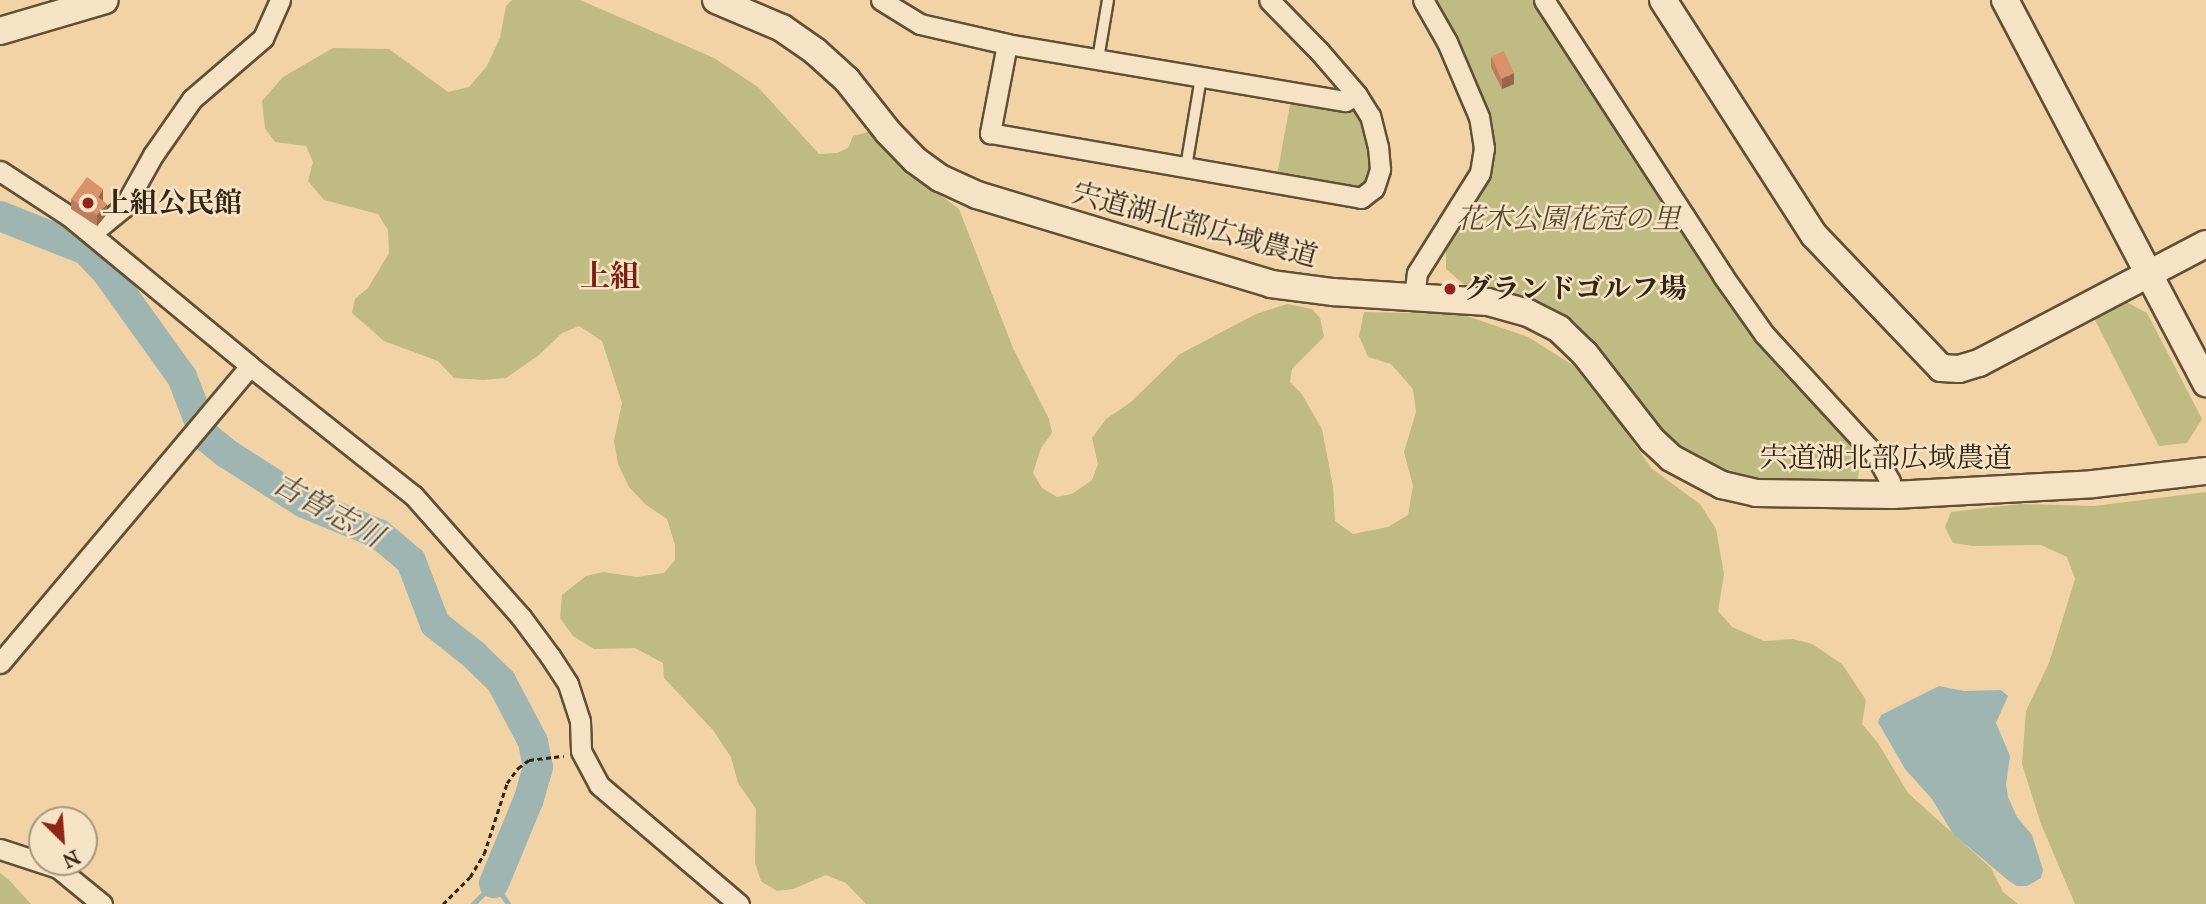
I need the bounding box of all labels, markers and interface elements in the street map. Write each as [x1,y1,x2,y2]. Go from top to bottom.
street label: 宍道湖北部広域農道 [1069,176,1321,274]
place label: 上組公民館 [102,186,242,220]
marker: 上組公民館 [80,195,96,211]
park label: 花木公園花冠の里 [1456,202,1680,236]
district label: 上組 [580,258,640,294]
place label: グランドゴルフ場 [1464,272,1688,306]
marker: グランドゴルフ場 [1442,281,1458,297]
street label: 宍道湖北部広域農道 [1760,441,2012,475]
water label: 古曽志川 [267,465,389,555]
north arrow [28,806,98,876]
text: N [59,845,83,873]

